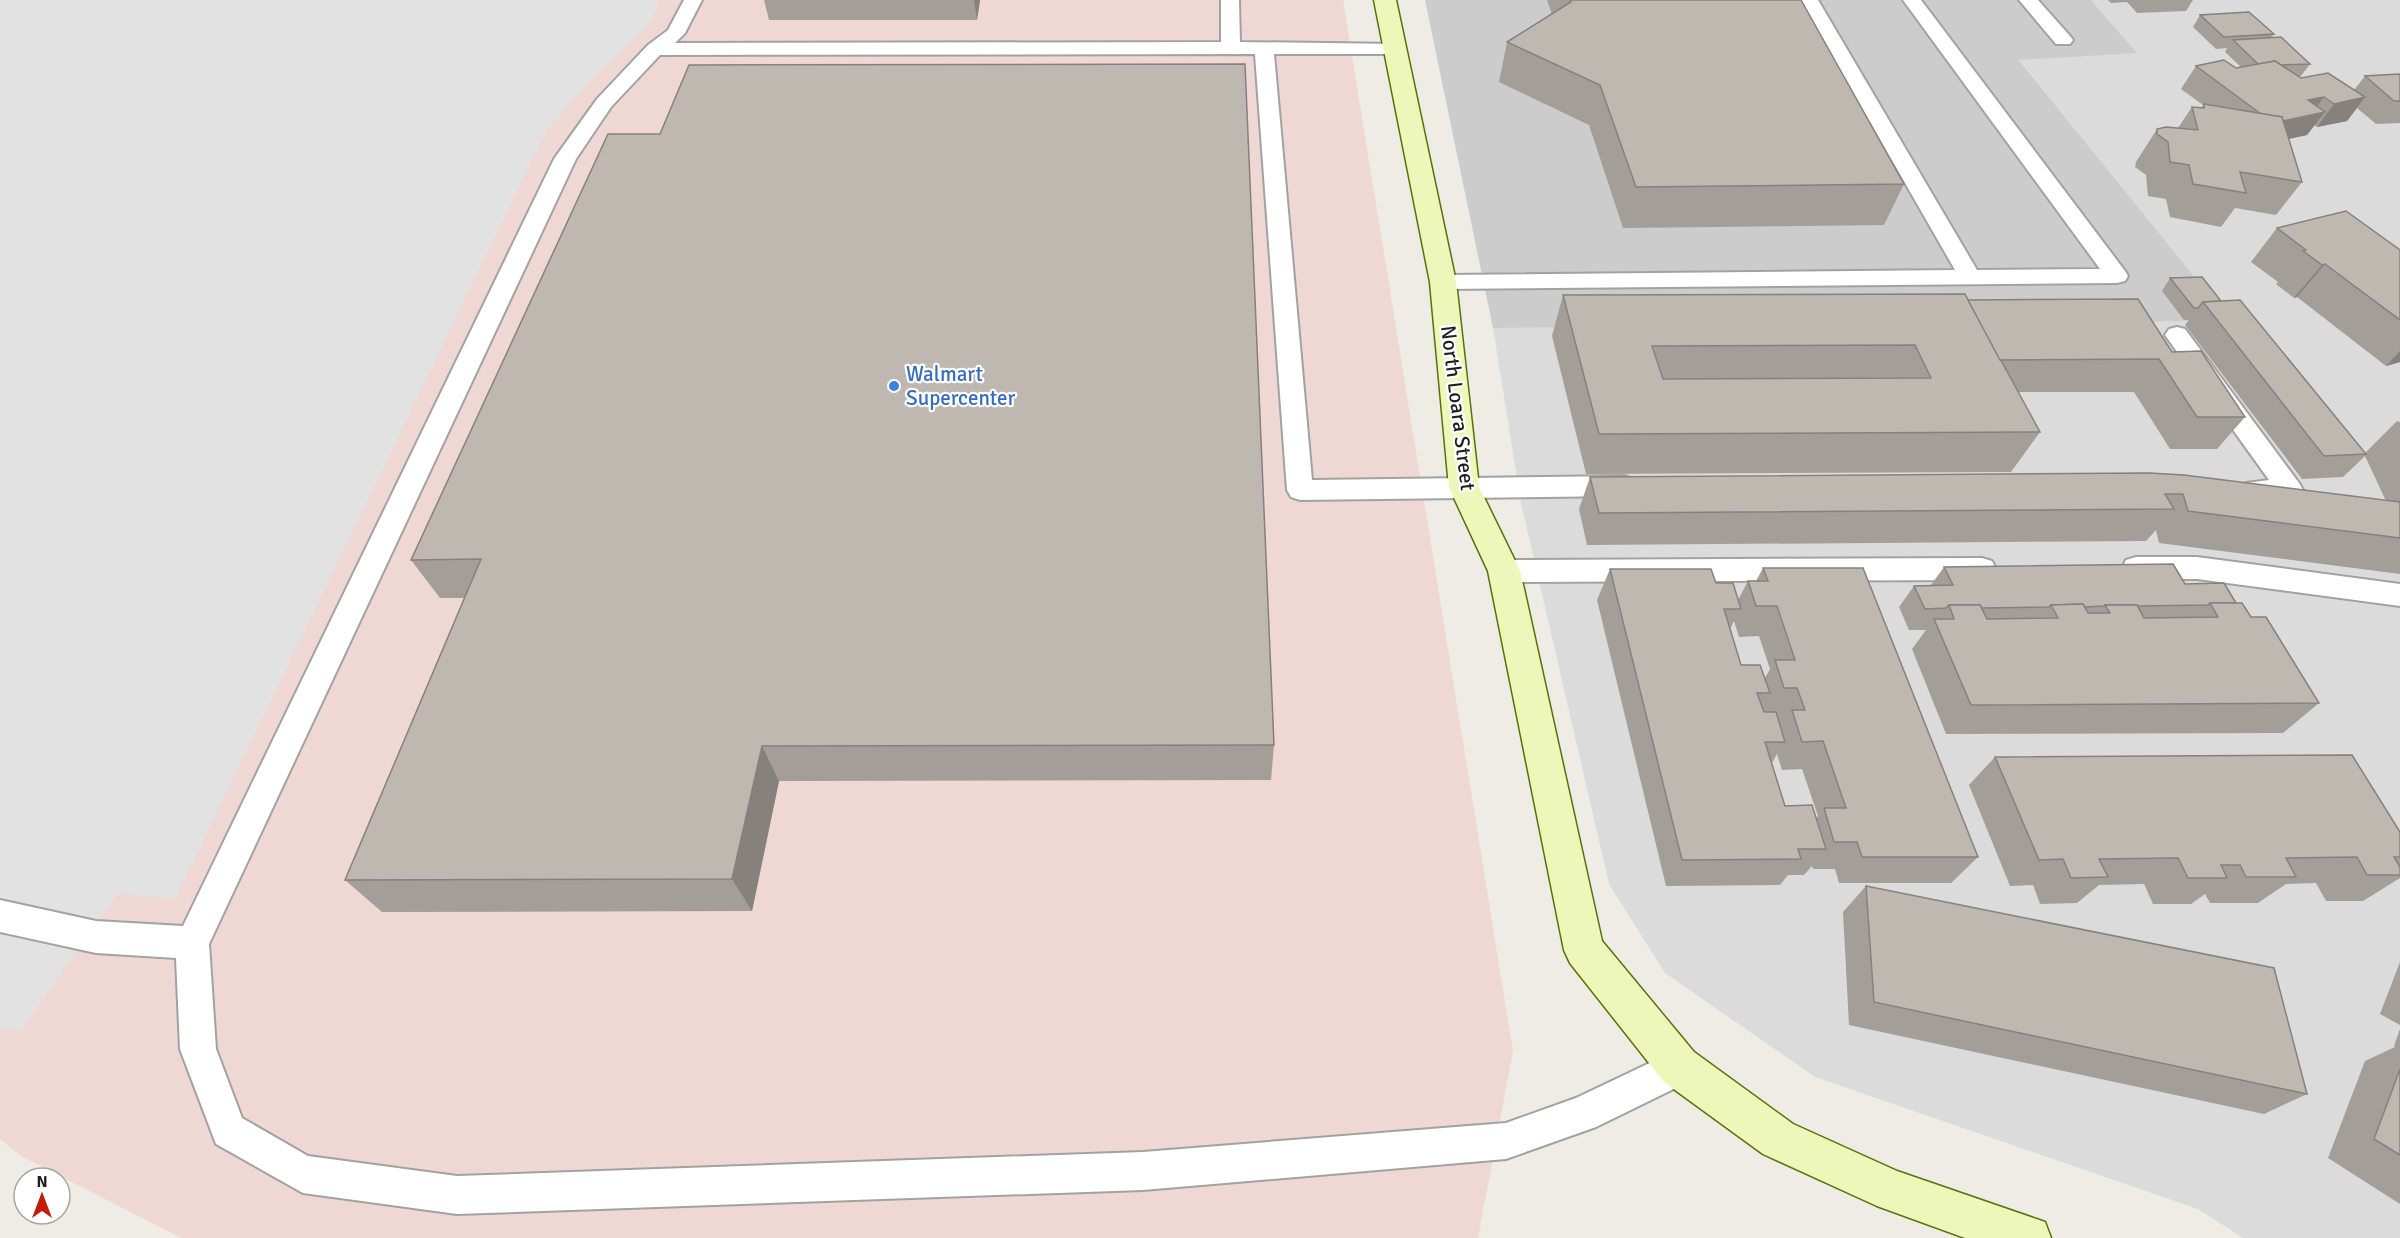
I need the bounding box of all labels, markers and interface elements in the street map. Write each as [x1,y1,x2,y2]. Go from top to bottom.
street label: North Loara Street [1435,324,1481,492]
place label: Walmart Supercenter [906,361,1016,411]
marker: Walmart Supercenter [887,379,901,393]
north arrow [12,1166,72,1226]
text: N [36,1172,48,1192]

